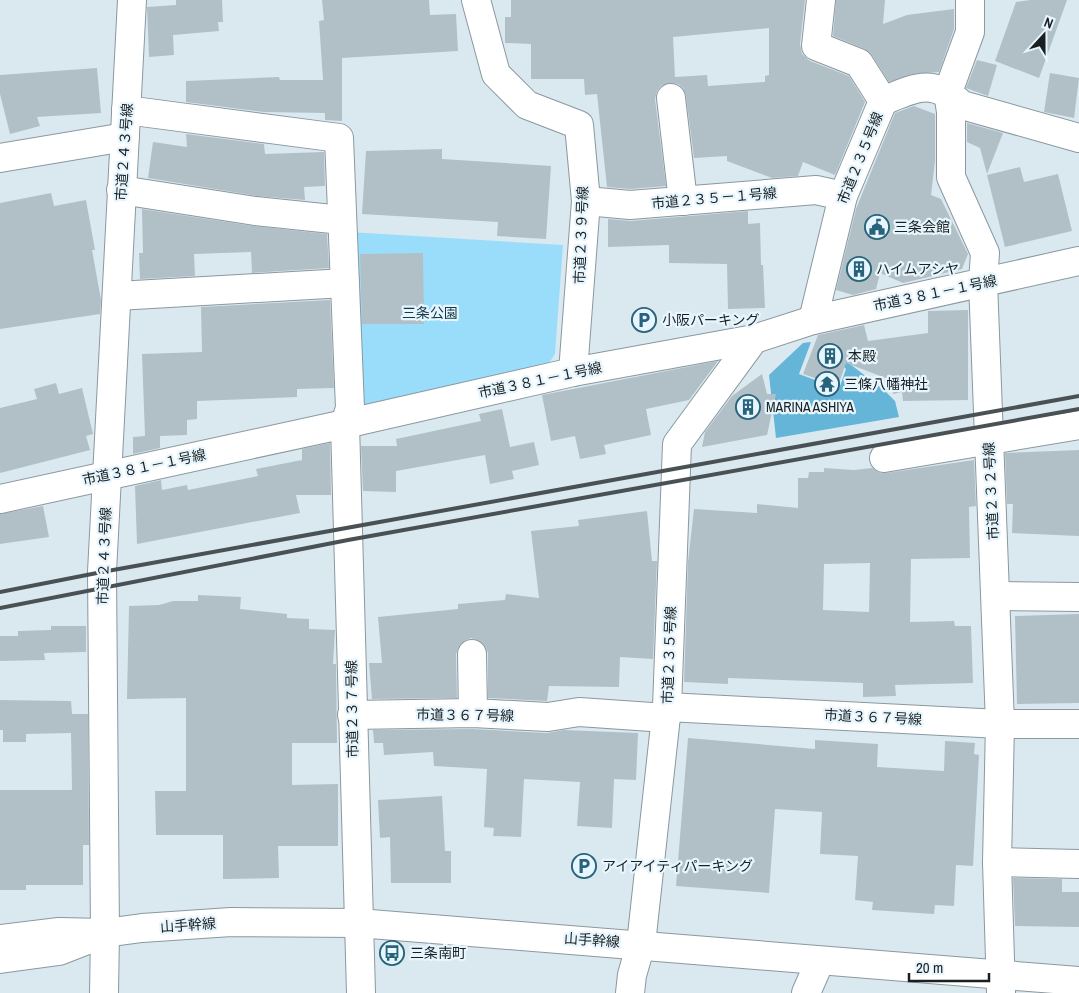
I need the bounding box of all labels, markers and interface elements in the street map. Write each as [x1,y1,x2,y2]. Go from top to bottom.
north arrow [1019,10,1069,60]
text: N [1042,13,1056,33]
street label: 市道２４３号線 [112,102,136,202]
street label: 市道２３５号線 [833,109,887,207]
street label: 市道２３５－１号線 [650,184,778,212]
street label: 市道２３９号線 [570,186,592,284]
public building icon: 三条会館 [864,214,890,240]
place label: 三条会館 [894,218,950,236]
building icon: ハイムアシヤ [846,256,872,282]
place label: ハイムアシヤ [876,260,959,278]
street label: 市道３８１－１号線 [872,271,998,315]
park label: 三条公園 [402,304,458,322]
parking icon: 小阪パーキング [631,307,657,333]
place label: 小阪パーキング [662,311,760,329]
building icon: 本殿 [817,343,843,369]
place label: 本殿 [848,347,876,365]
street label: 市道３８１－１号線 [477,358,603,402]
temple icon: 三條八幡神社 [814,371,840,397]
place label: 三條八幡神社 [844,375,928,393]
building icon: MARINA ASHIYA [735,394,761,420]
place label: MARINA ASHIYA [766,398,854,416]
street label: 市道２３２号線 [979,442,1003,540]
street label: 市道３８１－１号線 [81,445,207,489]
street label: 市道２４３号線 [93,507,115,605]
street label: 市道２３５号線 [658,606,680,704]
street label: 市道２３７号線 [342,660,362,758]
street label: 市道３６７号線 [416,705,514,725]
street label: 市道３６７号線 [824,705,922,729]
parking icon: アイアイティパーキング [571,853,597,879]
place label: アイアイティパーキング [602,857,753,875]
street label: 山手幹線 [159,914,217,936]
street label: 山手幹線 [563,929,621,951]
bus stop icon: 三条南町 [379,940,405,966]
place label: 三条南町 [410,944,466,962]
scale bar [909,950,989,982]
text: 20 m [916,957,943,978]

